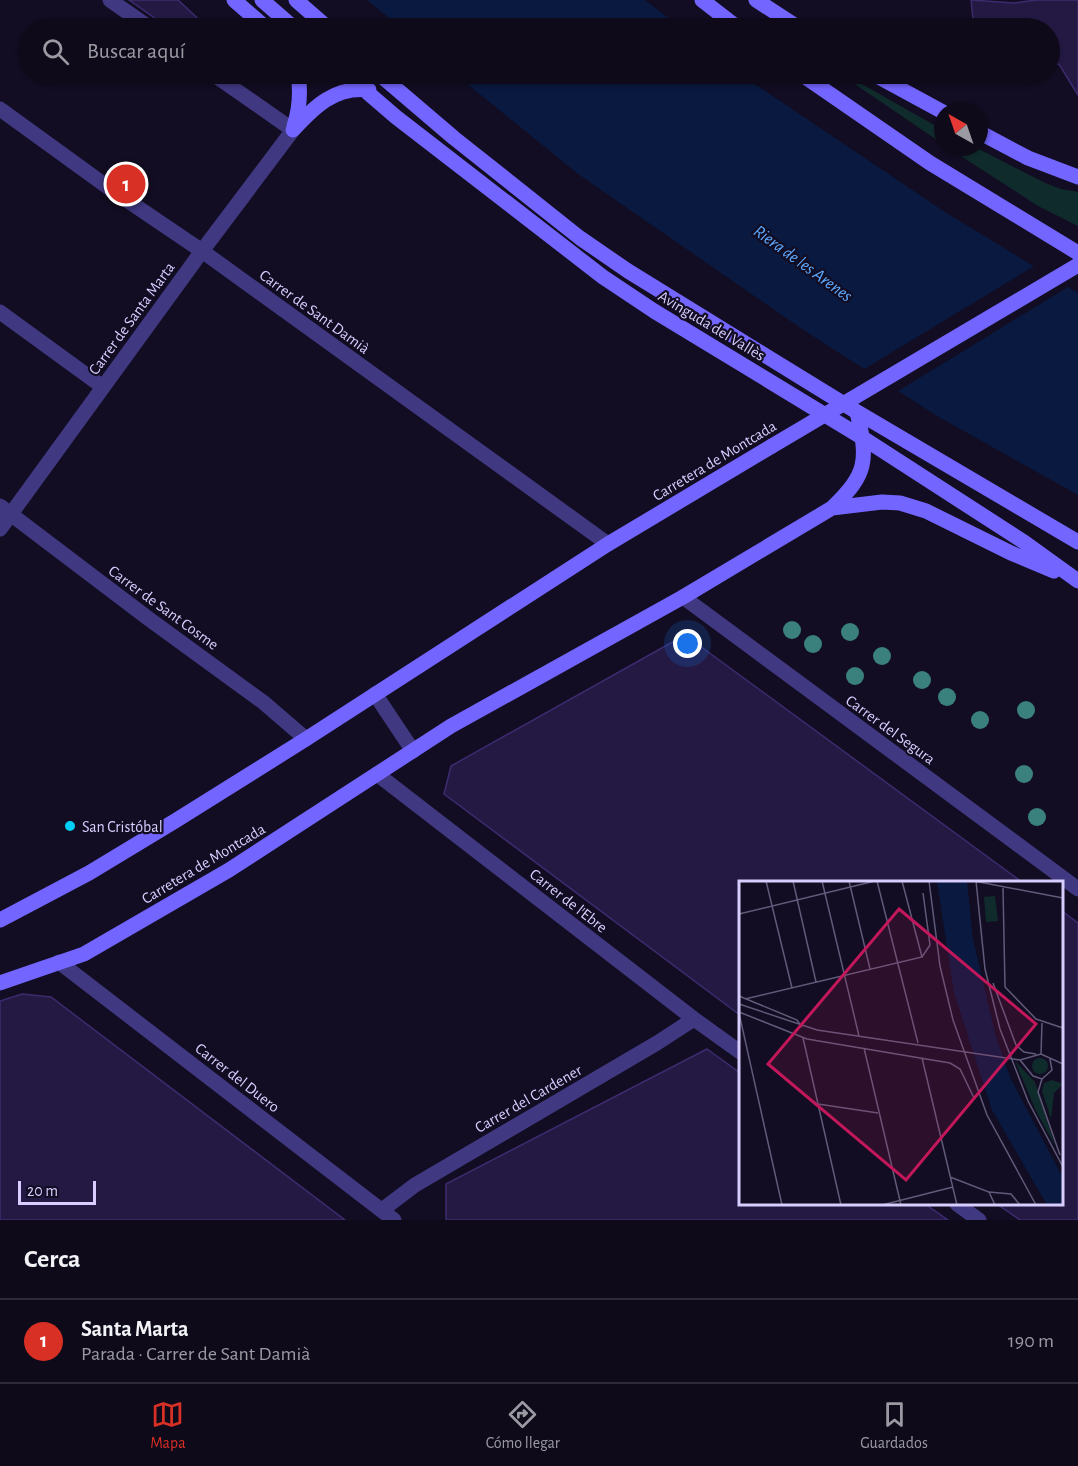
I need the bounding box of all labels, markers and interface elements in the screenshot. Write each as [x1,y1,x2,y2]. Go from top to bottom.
search box [18,18,1060,84]
icon: search [39,35,72,68]
text: Buscar aquí [87,40,185,62]
north arrow [934,102,988,156]
pin: 1 [106,162,146,207]
water label: Riera de les Arenes [750,222,855,306]
street label: Carrer de Santa Marta [86,259,178,378]
street label: Carrer de Sant Damià [257,267,372,357]
street label: Avinguda del Vallès [655,288,768,364]
street label: Carretera de Montcada [650,418,779,504]
street label: Carrer de Sant Cosme [105,563,221,653]
your location [673,629,702,658]
street label: Carrer del Segura [843,692,938,767]
marker: San Cristóbal [63,819,77,833]
place label: San Cristóbal [82,819,163,835]
street label: Carretera de Montcada [139,821,268,907]
street label: Carrer de l'Ebre [527,866,610,936]
inset map [739,881,1063,1205]
street label: Carrer del Duero [192,1040,283,1116]
street label: Carrer del Cardener [472,1061,585,1136]
scale bar [18,1178,96,1206]
text: 20 m [27,1183,58,1199]
text: Cerca [24,1246,81,1272]
text: Santa Marta [81,1318,189,1340]
text: 1 [40,1331,47,1351]
text: 190 m [1008,1331,1054,1351]
text: Parada · Carrer de Sant Damià [81,1344,311,1364]
tab: Mapa [150,1398,186,1453]
tab: Cómo llegar [486,1398,560,1453]
tab: Guardados [860,1398,928,1453]

